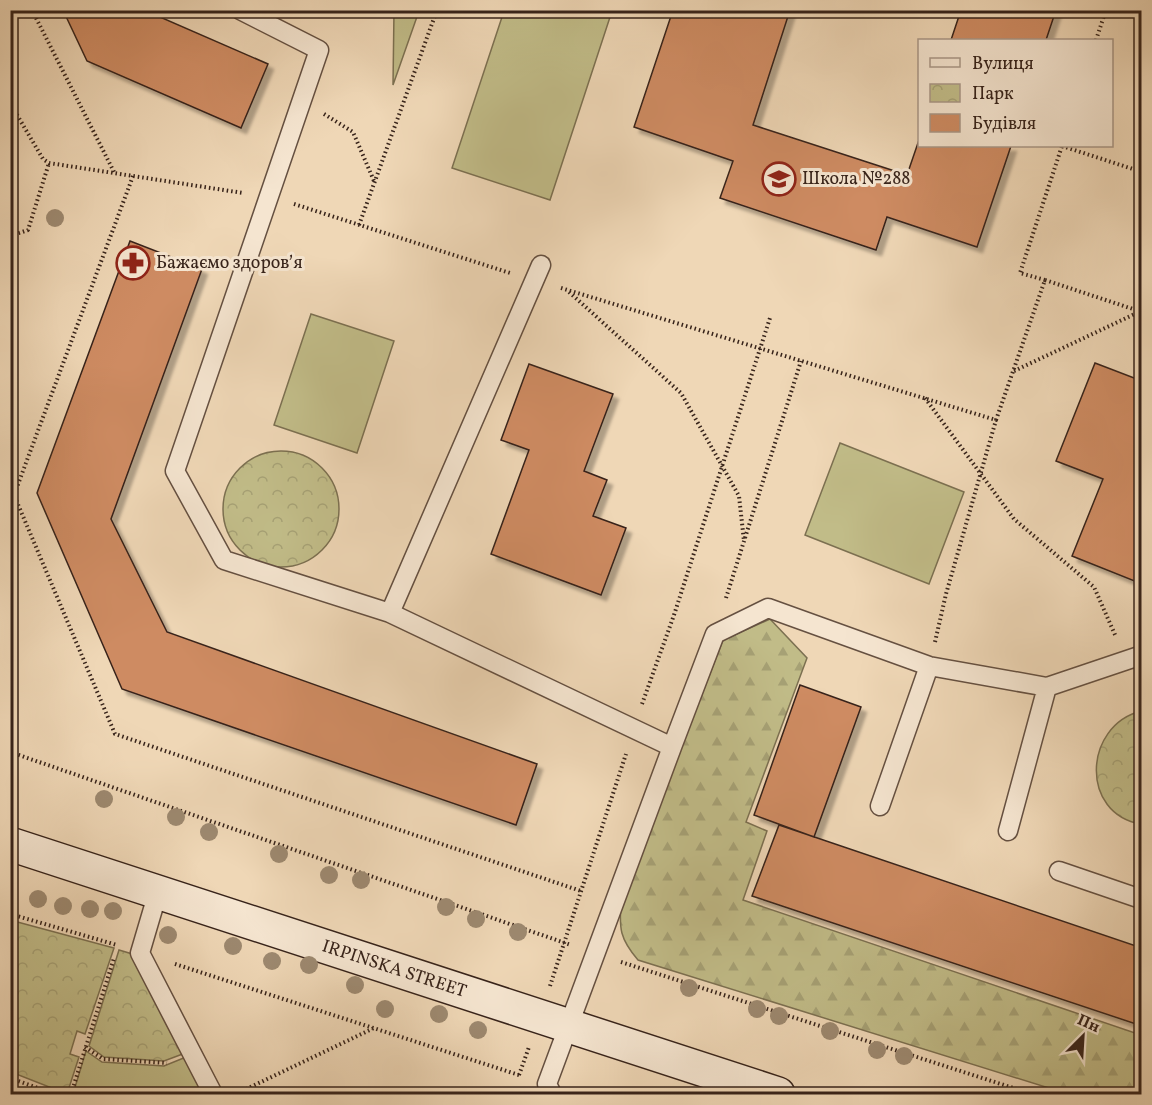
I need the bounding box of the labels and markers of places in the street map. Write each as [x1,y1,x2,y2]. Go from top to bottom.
school or university icon: Школа №288 [761,161,797,197]
place label: Школа №288 [802,167,910,192]
pharmacy icon: Бажаємо здоровʼя [115,245,151,281]
place label: Бажаємо здоровʼя [156,251,303,276]

